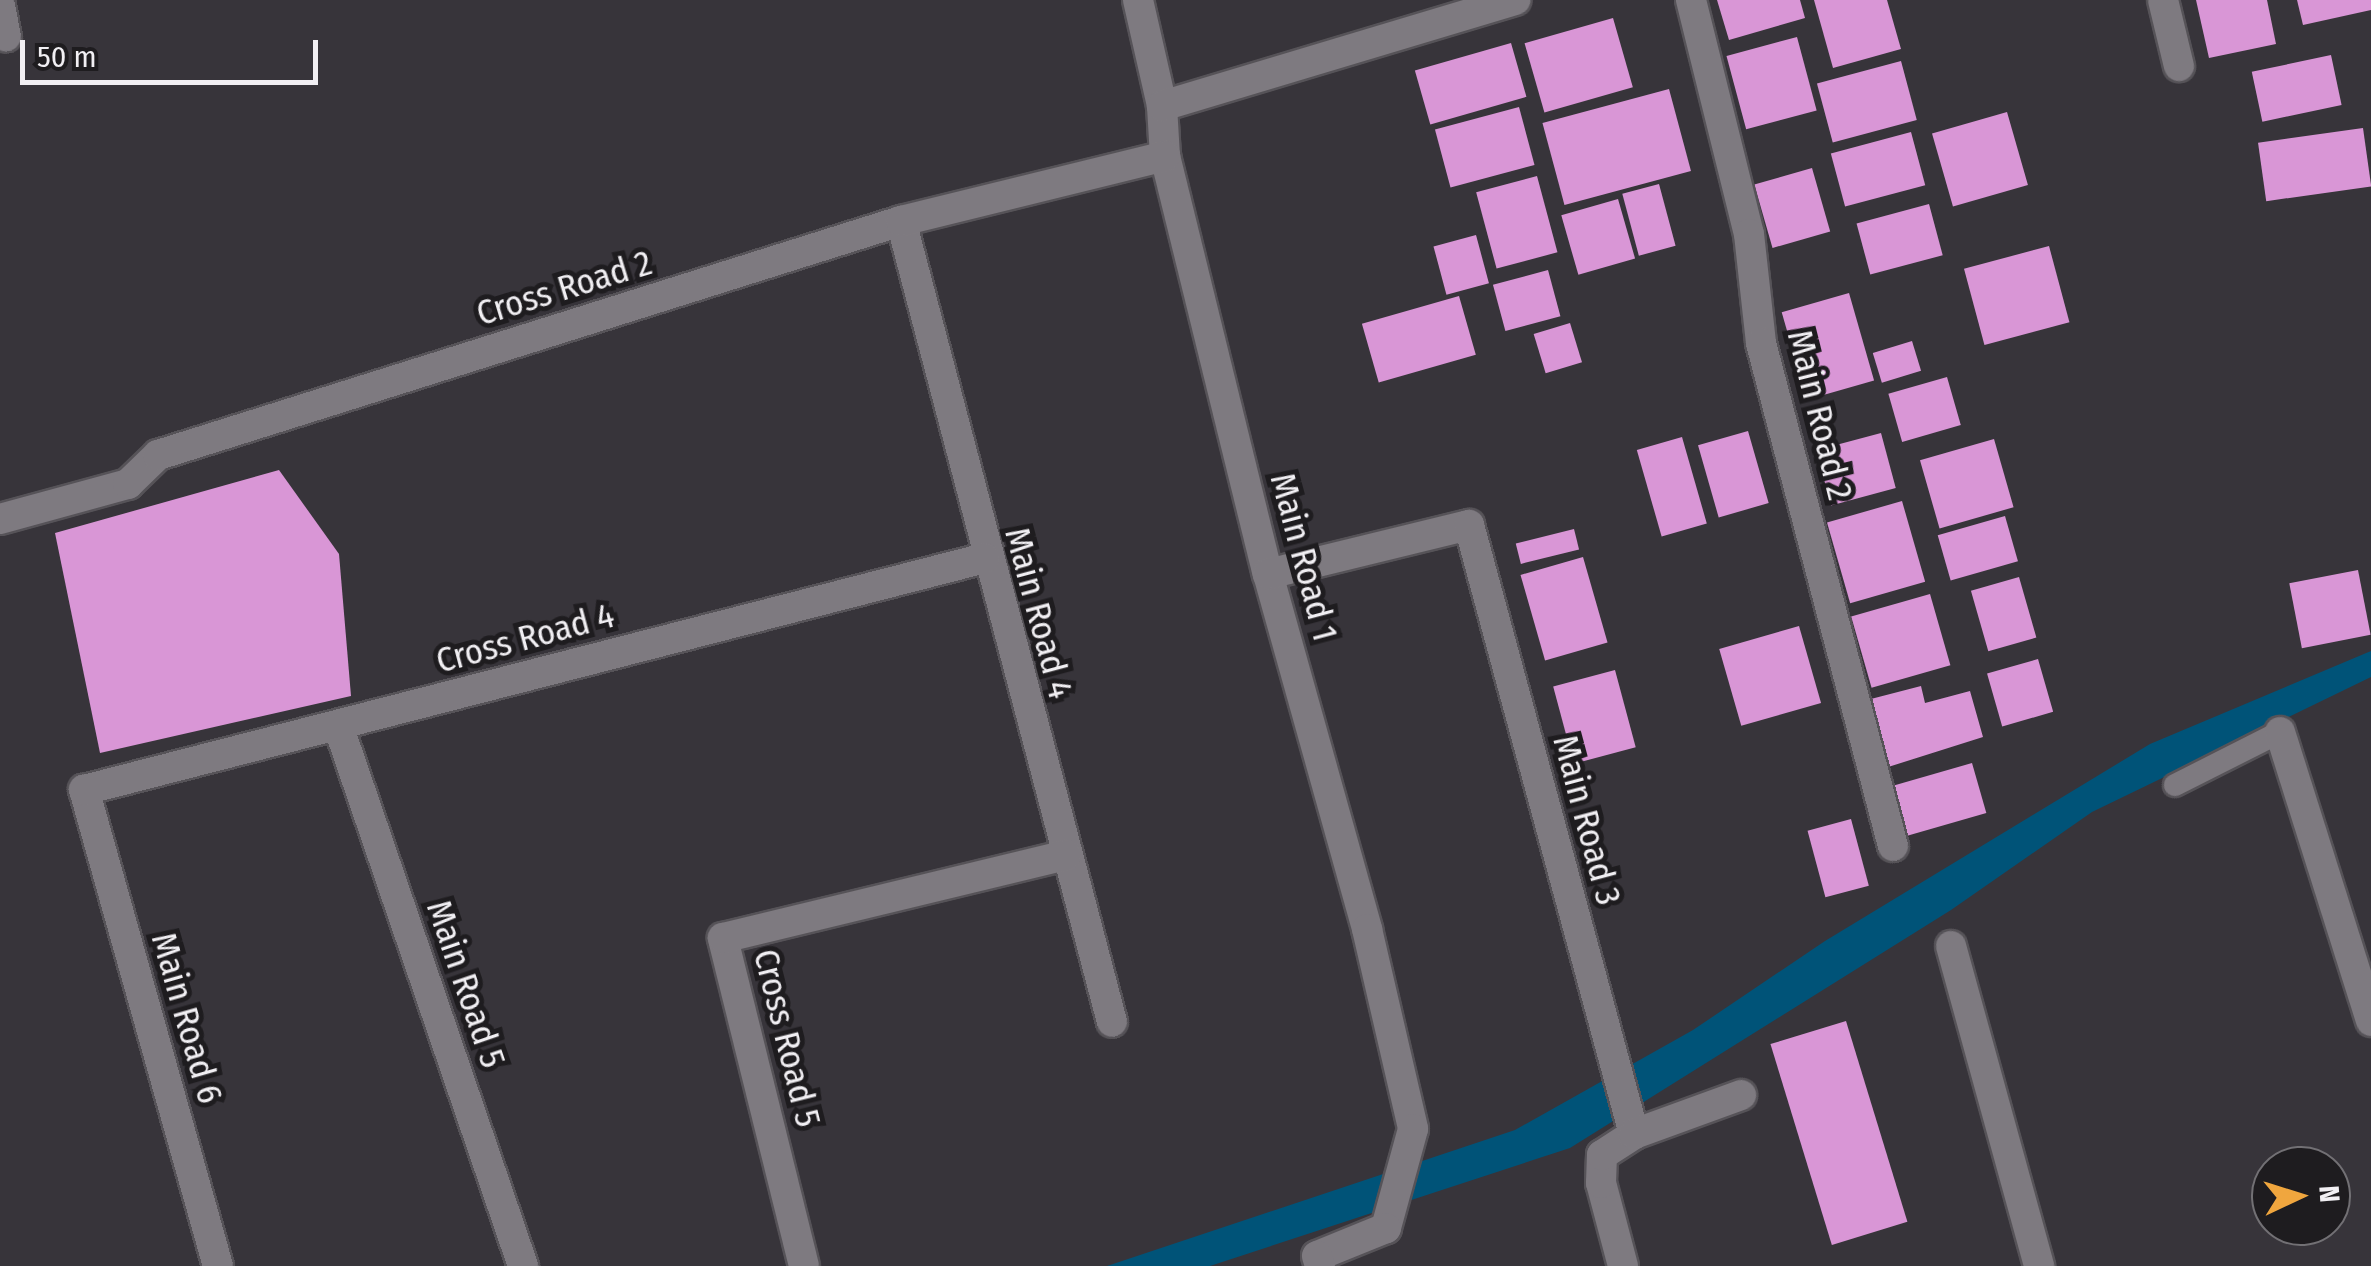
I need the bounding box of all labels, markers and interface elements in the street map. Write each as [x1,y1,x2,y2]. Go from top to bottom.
scale bar [25,20,322,82]
text: 50 m [37,39,97,75]
street label: Cross Road 2 [471,241,657,335]
street label: Main Road 2 [1779,326,1861,504]
street label: Main Road 1 [1261,469,1347,645]
street label: Main Road 4 [996,523,1082,703]
street label: Cross Road 4 [431,594,619,682]
street label: Main Road 3 [1544,730,1630,910]
street label: Main Road 5 [418,895,514,1073]
street label: Main Road 6 [143,928,231,1108]
street label: Cross Road 5 [745,945,829,1131]
north arrow [2251,1146,2351,1246]
text: N [2312,1184,2346,1204]

